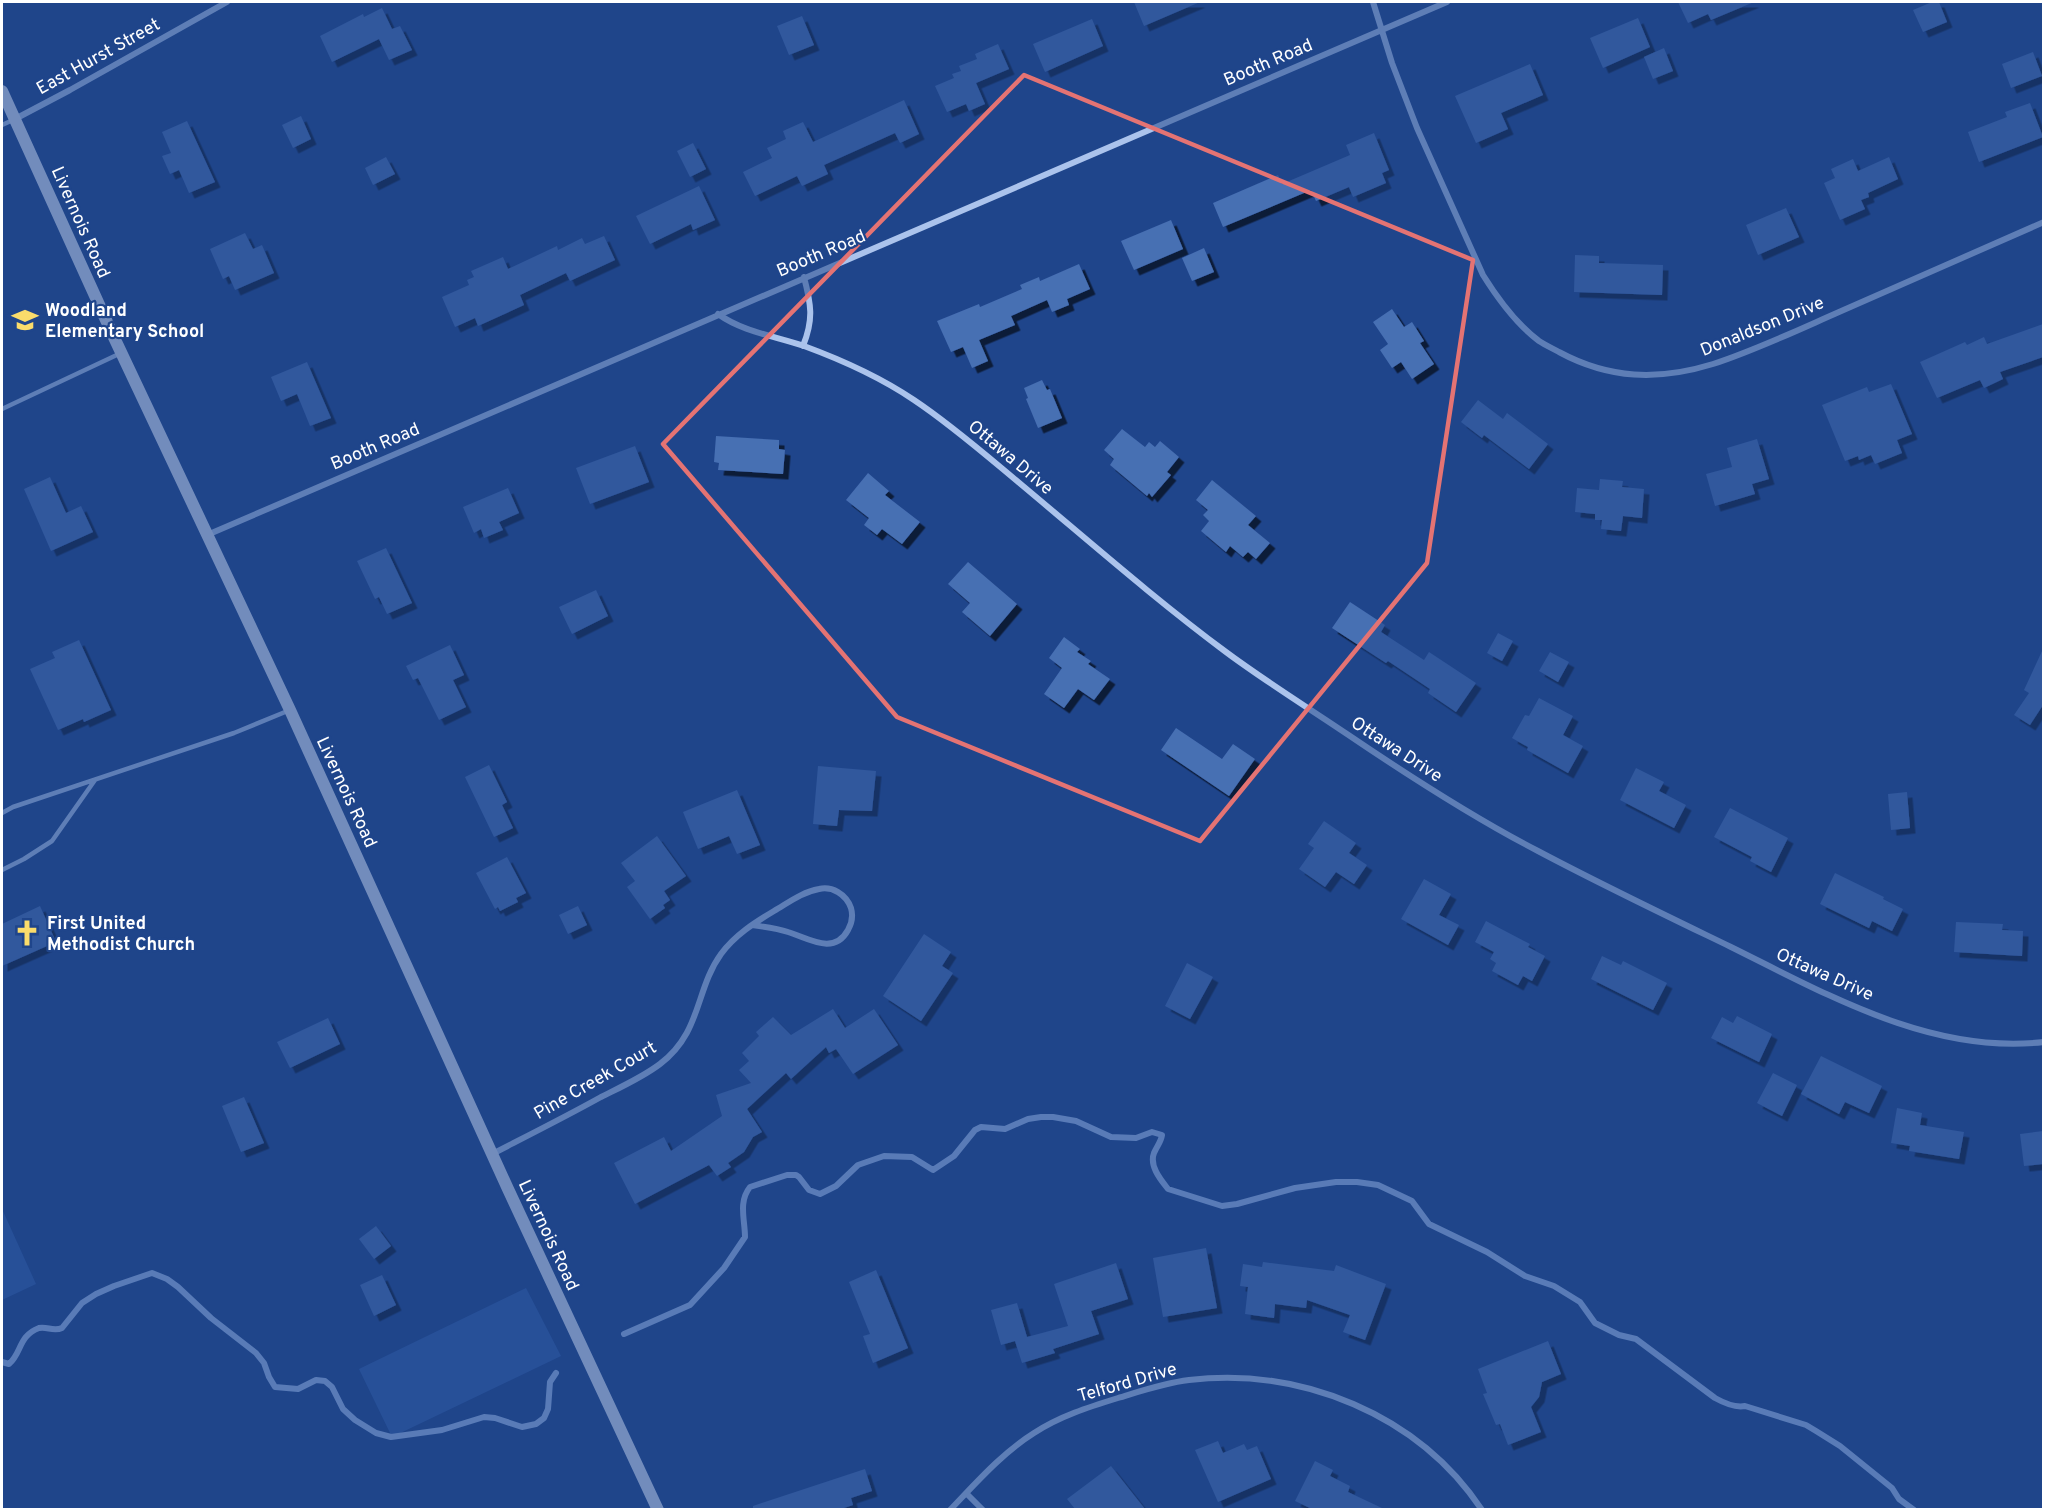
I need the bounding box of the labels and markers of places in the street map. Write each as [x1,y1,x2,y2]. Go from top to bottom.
place label: Woodland Elementary School [45,300,204,344]
school or university icon: Woodland Elementary School [10,305,40,335]
place label: First United Methodist Church [47,913,195,957]
church icon: First United Methodist Church [12,918,42,948]

